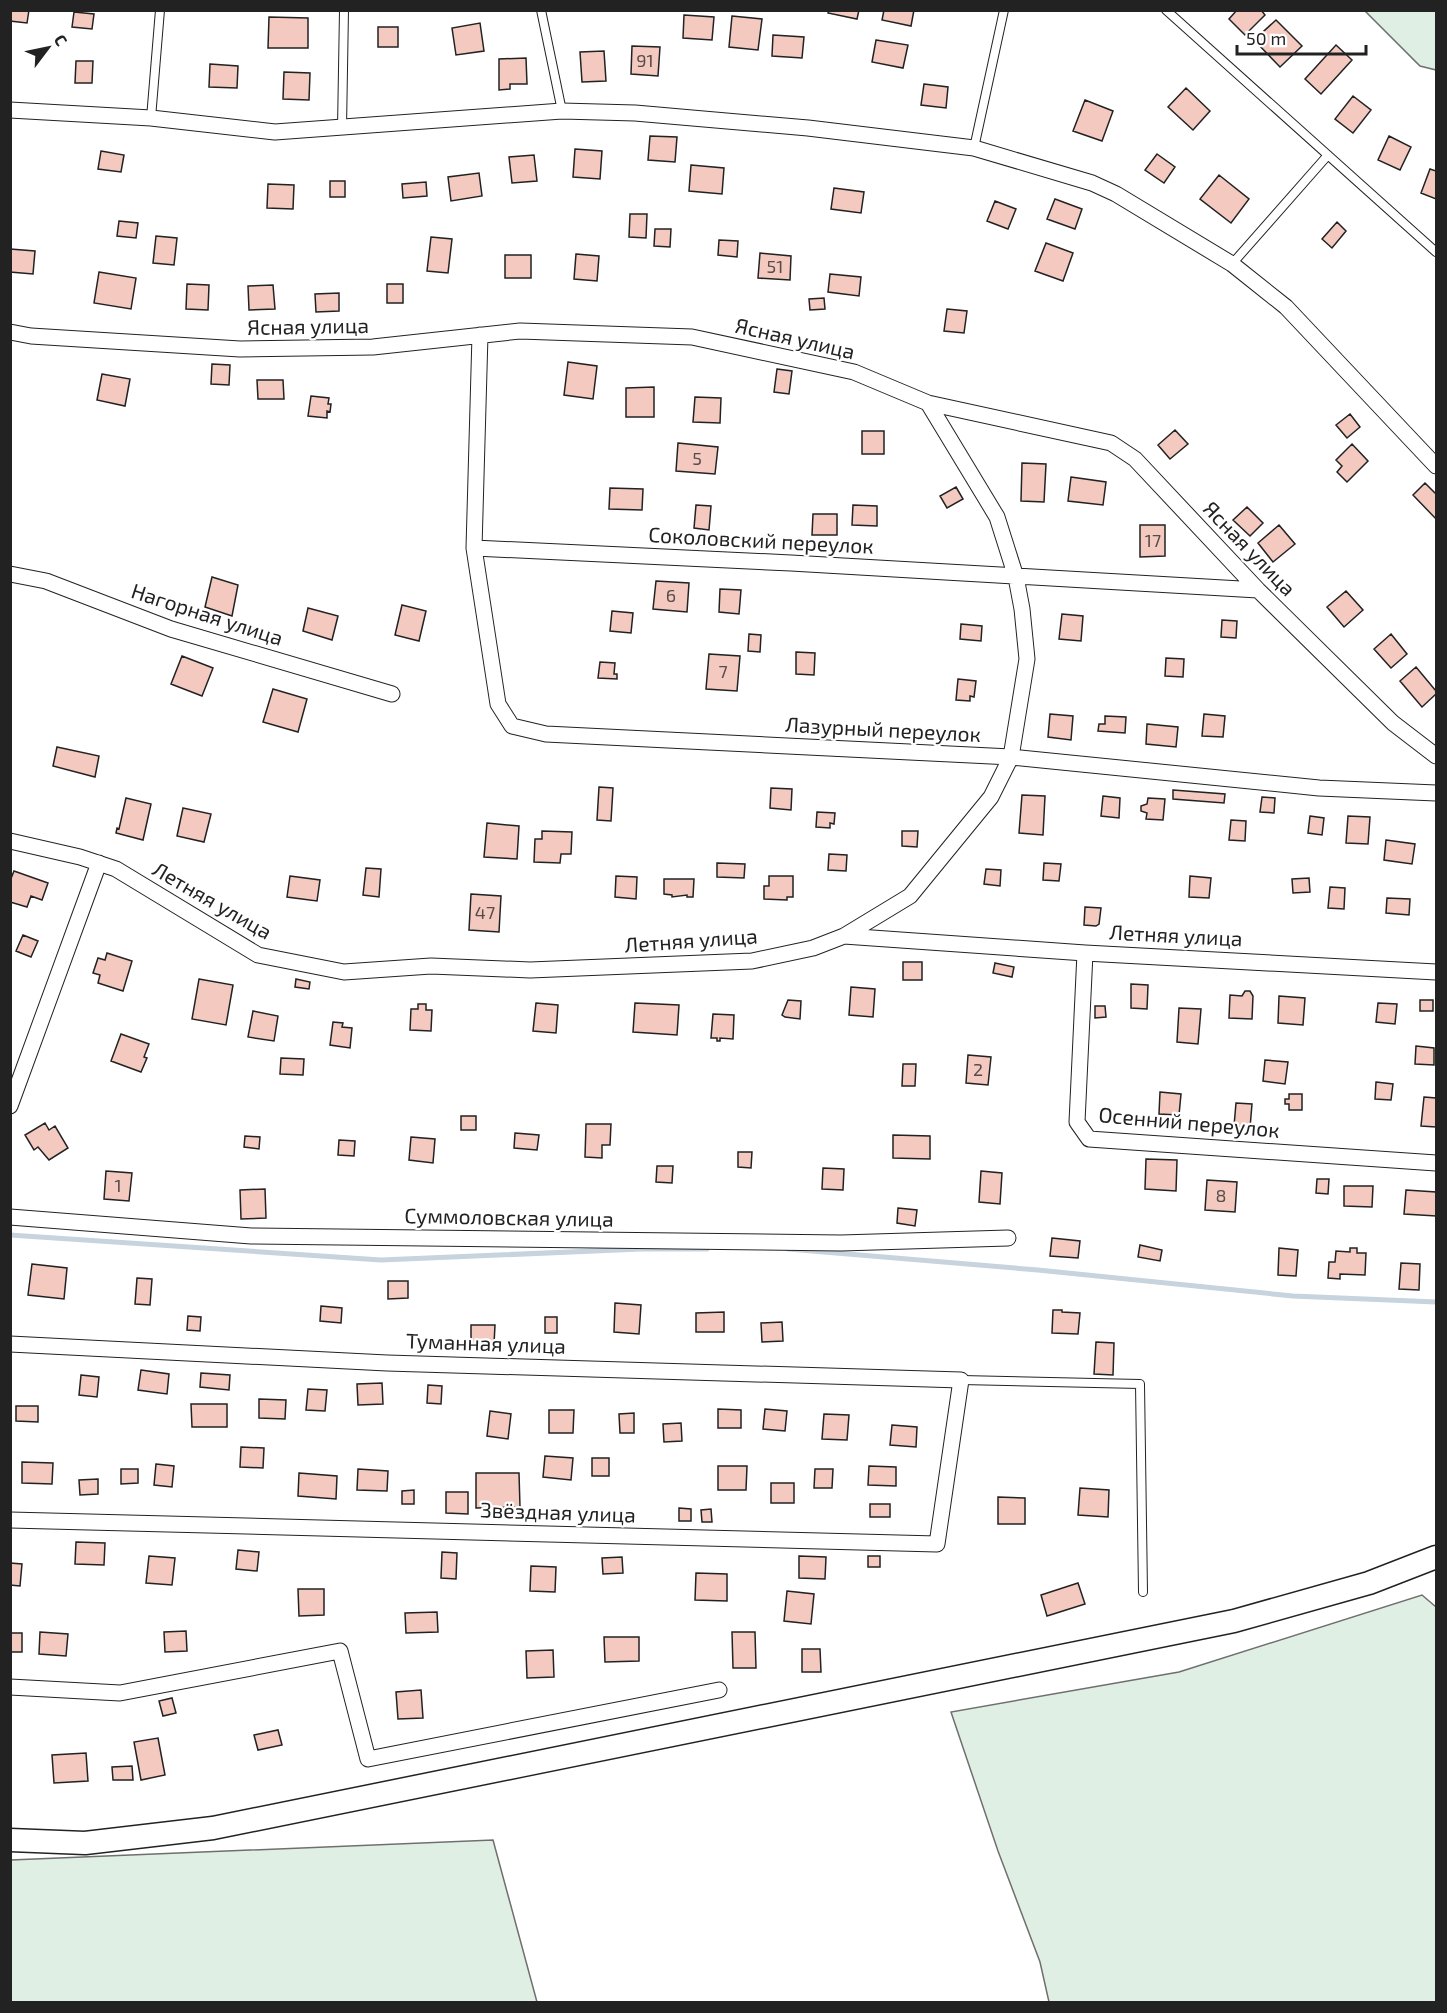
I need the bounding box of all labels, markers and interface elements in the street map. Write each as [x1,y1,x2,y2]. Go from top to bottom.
north arrow [18,18,78,78]
scale bar [1237,18,1366,56]
text: 50 m [1246,27,1286,49]
text: С [51,31,72,49]
house number: 91 [636,49,654,71]
house number: 51 [767,255,783,277]
street label: Ясная улица [247,312,369,340]
street label: Ясная улица [733,312,857,364]
house number: 5 [692,447,702,469]
street label: Ясная улица [1198,495,1301,601]
street label: Соколовский переулок [648,521,874,559]
house number: 17 [1145,529,1161,551]
street label: Нагорная улица [128,577,286,651]
house number: 6 [666,584,676,606]
house number: 7 [718,660,728,682]
street label: Лазурный переулок [785,711,981,747]
street label: Летняя улица [148,856,277,945]
house number: 47 [475,901,495,923]
street label: Летняя улица [1109,919,1243,951]
street label: Летняя улица [624,922,758,958]
house number: 2 [973,1058,983,1080]
street label: Осенний переулок [1097,1101,1281,1143]
house number: 1 [114,1174,122,1196]
house number: 8 [1216,1184,1226,1206]
street label: Суммоловская улица [404,1202,614,1232]
street label: Туманная улица [406,1327,566,1359]
street label: Звёздная улица [480,1496,636,1528]

